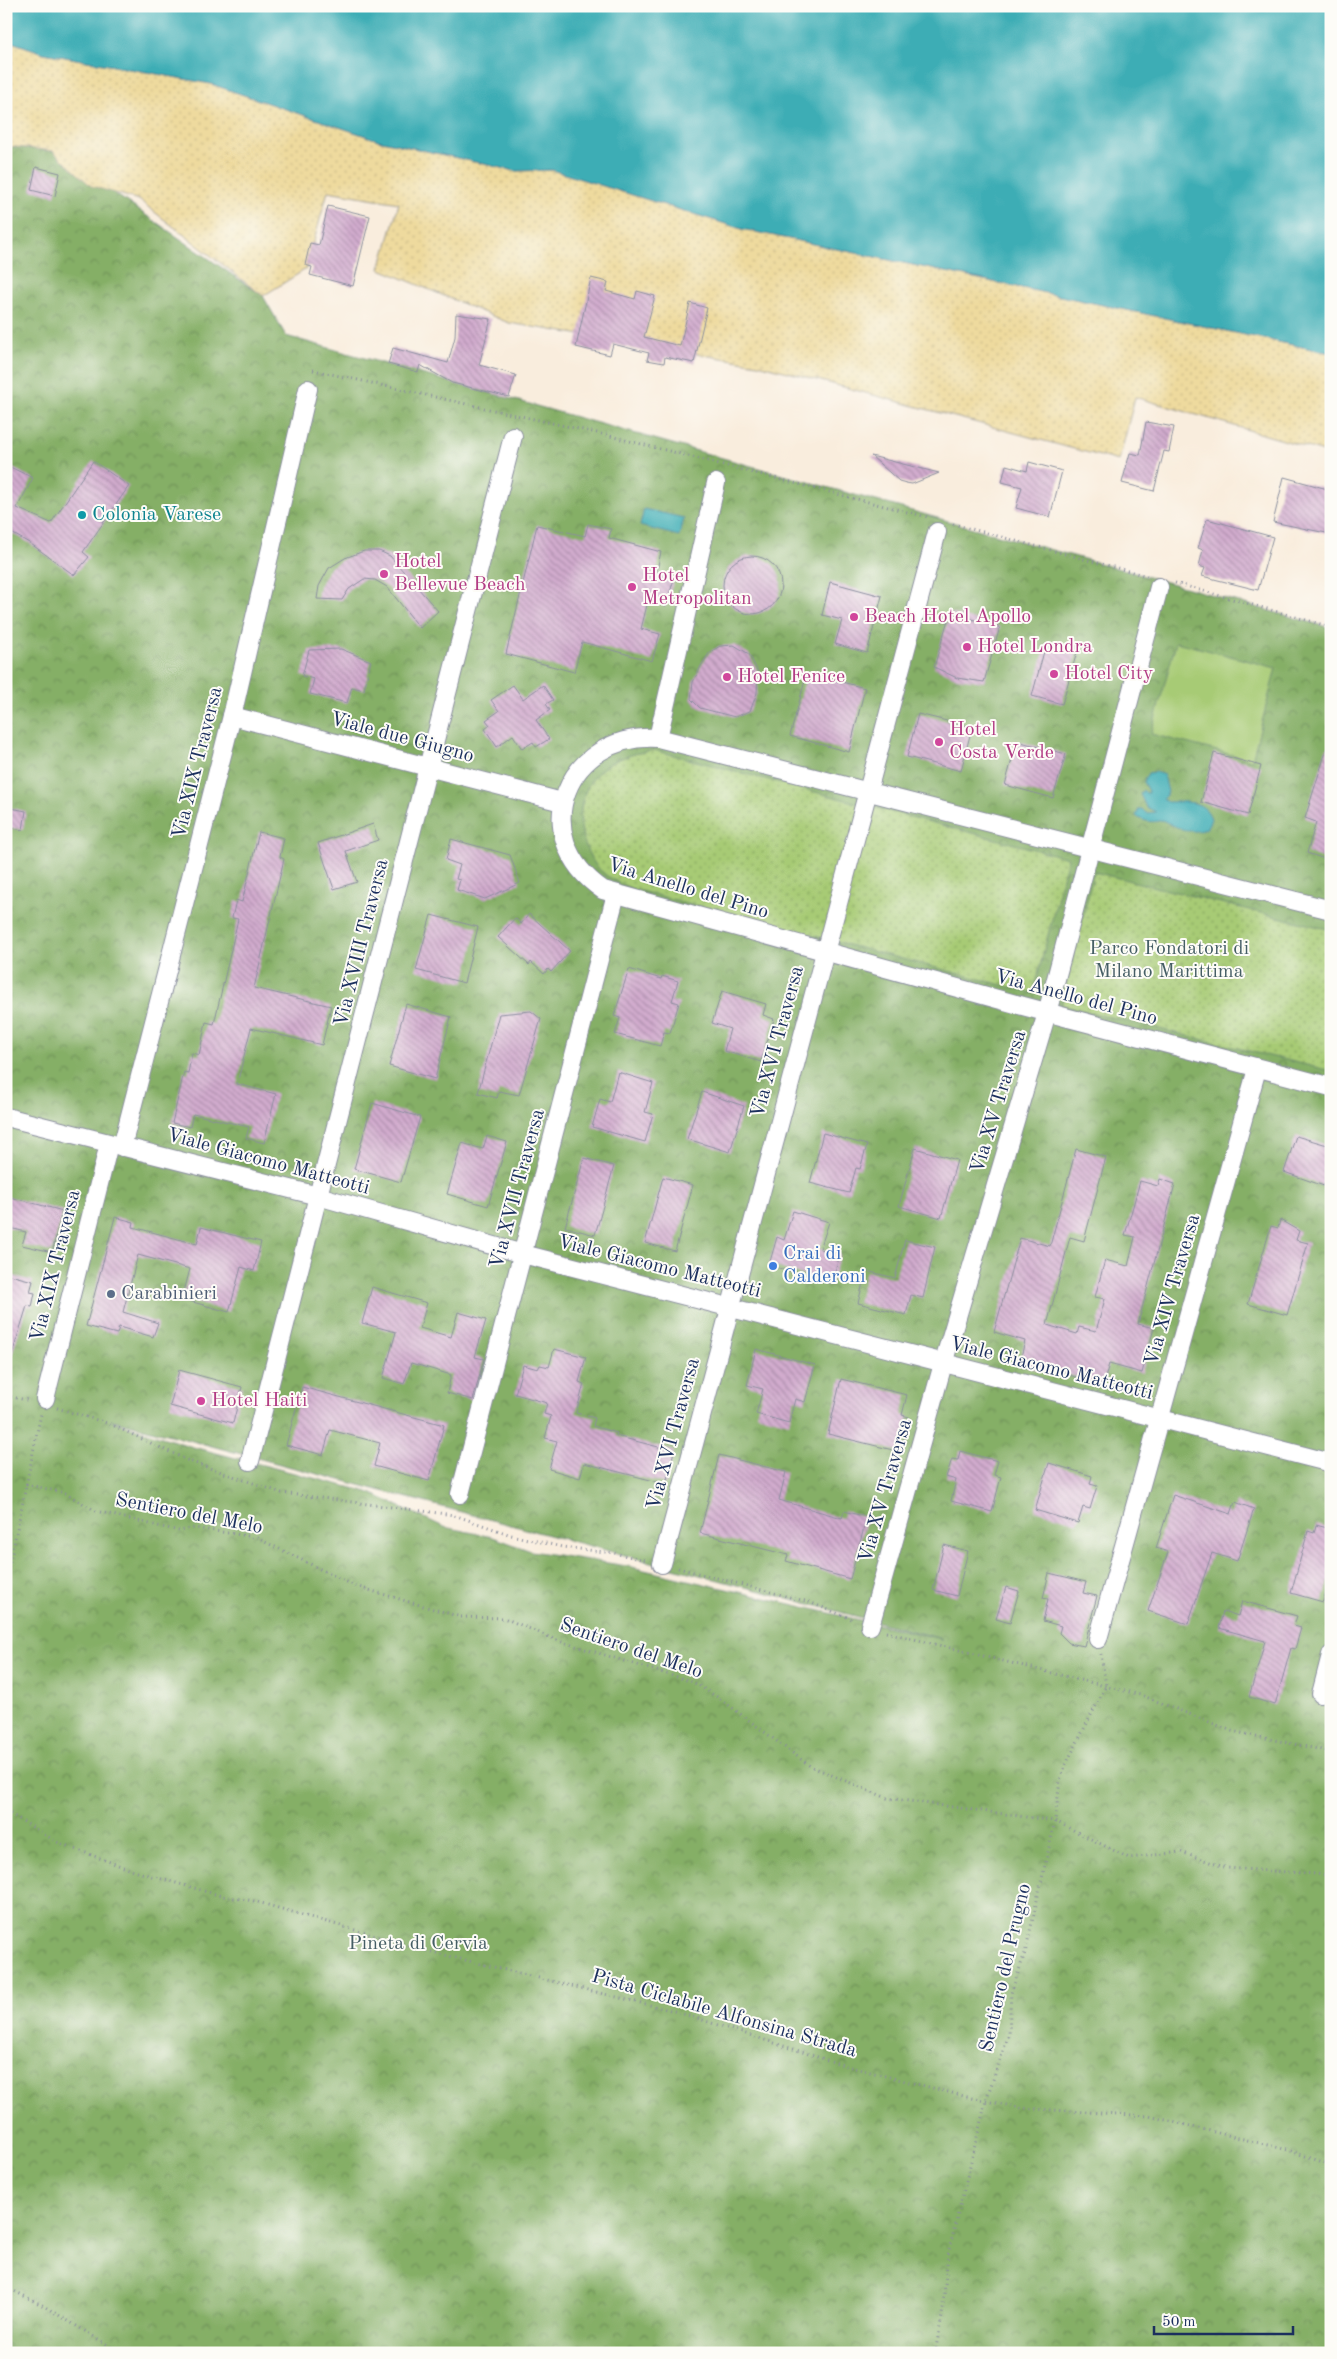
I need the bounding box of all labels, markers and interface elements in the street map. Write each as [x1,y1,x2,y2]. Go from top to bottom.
place label: Colonia Varese [92,505,221,525]
marker: Colonia Varese [76,509,88,521]
place label: Hotel Bellevue Beach [394,552,526,595]
place label: Hotel Metropolitan [642,566,752,609]
marker: Hotel Bellevue Beach [378,568,390,580]
marker: Hotel Metropolitan [626,581,638,593]
place label: Beach Hotel Apollo [864,607,1031,627]
marker: Beach Hotel Apollo [848,611,860,623]
place label: Hotel Londra [977,637,1093,657]
marker: Hotel Londra [961,641,973,653]
place label: Hotel City [1064,664,1154,684]
place label: Hotel Fenice [737,667,845,687]
marker: Hotel City [1048,668,1060,680]
marker: Hotel Fenice [721,671,733,683]
street label: Via XIX Traversa [169,685,227,841]
street label: Viale due Giugno [328,709,476,767]
place label: Hotel Costa Verde [949,720,1054,763]
marker: Hotel Costa Verde [933,736,945,748]
street label: Via Anello del Pino [605,855,771,923]
street label: Via XVIII Traversa [331,857,393,1029]
park label: Parco Fondatori di Milano Marittima [1089,939,1249,982]
street label: Via XVI Traversa [748,964,808,1120]
street label: Via Anello del Pino [993,967,1159,1029]
street label: Via XV Traversa [968,1028,1030,1176]
street label: Via XVII Traversa [487,1107,549,1271]
street label: Viale Giacomo Matteotti [165,1125,371,1199]
street label: Via XIX Traversa [27,1188,85,1344]
street label: Via XIV Traversa [1142,1212,1204,1368]
street label: Viale Giacomo Matteotti [555,1232,763,1302]
place label: Crai di Calderoni [783,1244,866,1287]
marker: Crai di Calderoni [767,1260,779,1272]
place label: Carabinieri [121,1284,217,1304]
marker: Carabinieri [105,1288,117,1300]
street label: Viale Giacomo Matteotti [947,1334,1155,1404]
street label: Via XVI Traversa [644,1356,704,1512]
place label: Hotel Haiti [211,1391,307,1411]
marker: Hotel Haiti [195,1395,207,1407]
street label: Via XV Traversa [856,1417,916,1565]
street label: Sentiero del Melo [114,1490,264,1538]
street label: Sentiero del Melo [557,1615,705,1683]
street label: Sentiero del Prugno [977,1882,1035,2054]
park label: Pineta di Cervia [348,1934,488,1954]
street label: Pista Ciclabile Alfonsina Strada [589,1966,859,2062]
scale bar [1154,2304,1293,2336]
text: 50 m [1162,2315,1196,2330]

